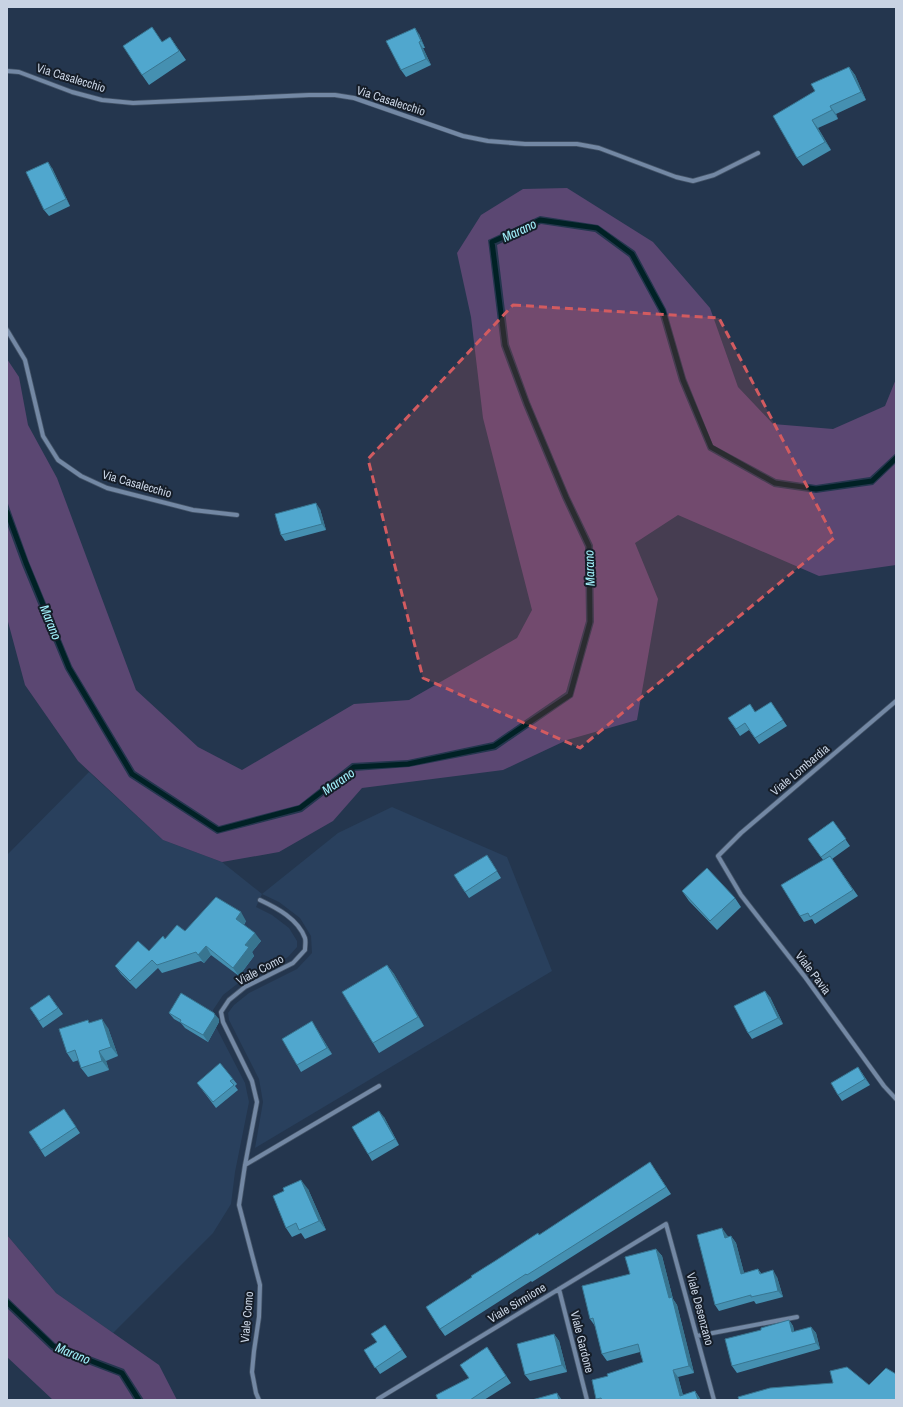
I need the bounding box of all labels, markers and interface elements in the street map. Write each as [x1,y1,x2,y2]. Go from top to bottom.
street label: Via Casalecchio [34,60,108,96]
street label: Via Casalecchio [355,82,427,120]
water label: Marano [499,215,539,246]
street label: Via Casalecchio [100,466,174,502]
water label: Marano [580,550,599,586]
water label: Marano [36,602,65,642]
street label: Viale Lombardia [767,740,833,799]
water label: Marano [319,764,358,799]
street label: Viale Pavia [792,948,835,998]
street label: Viale Como [234,951,286,989]
street label: Viale Desenzano [683,1271,717,1347]
street label: Viale Sirmione [485,1279,549,1327]
street label: Viale Como [237,1291,257,1343]
street label: Viale Gardone [567,1309,597,1375]
water label: Marano [53,1339,93,1368]

